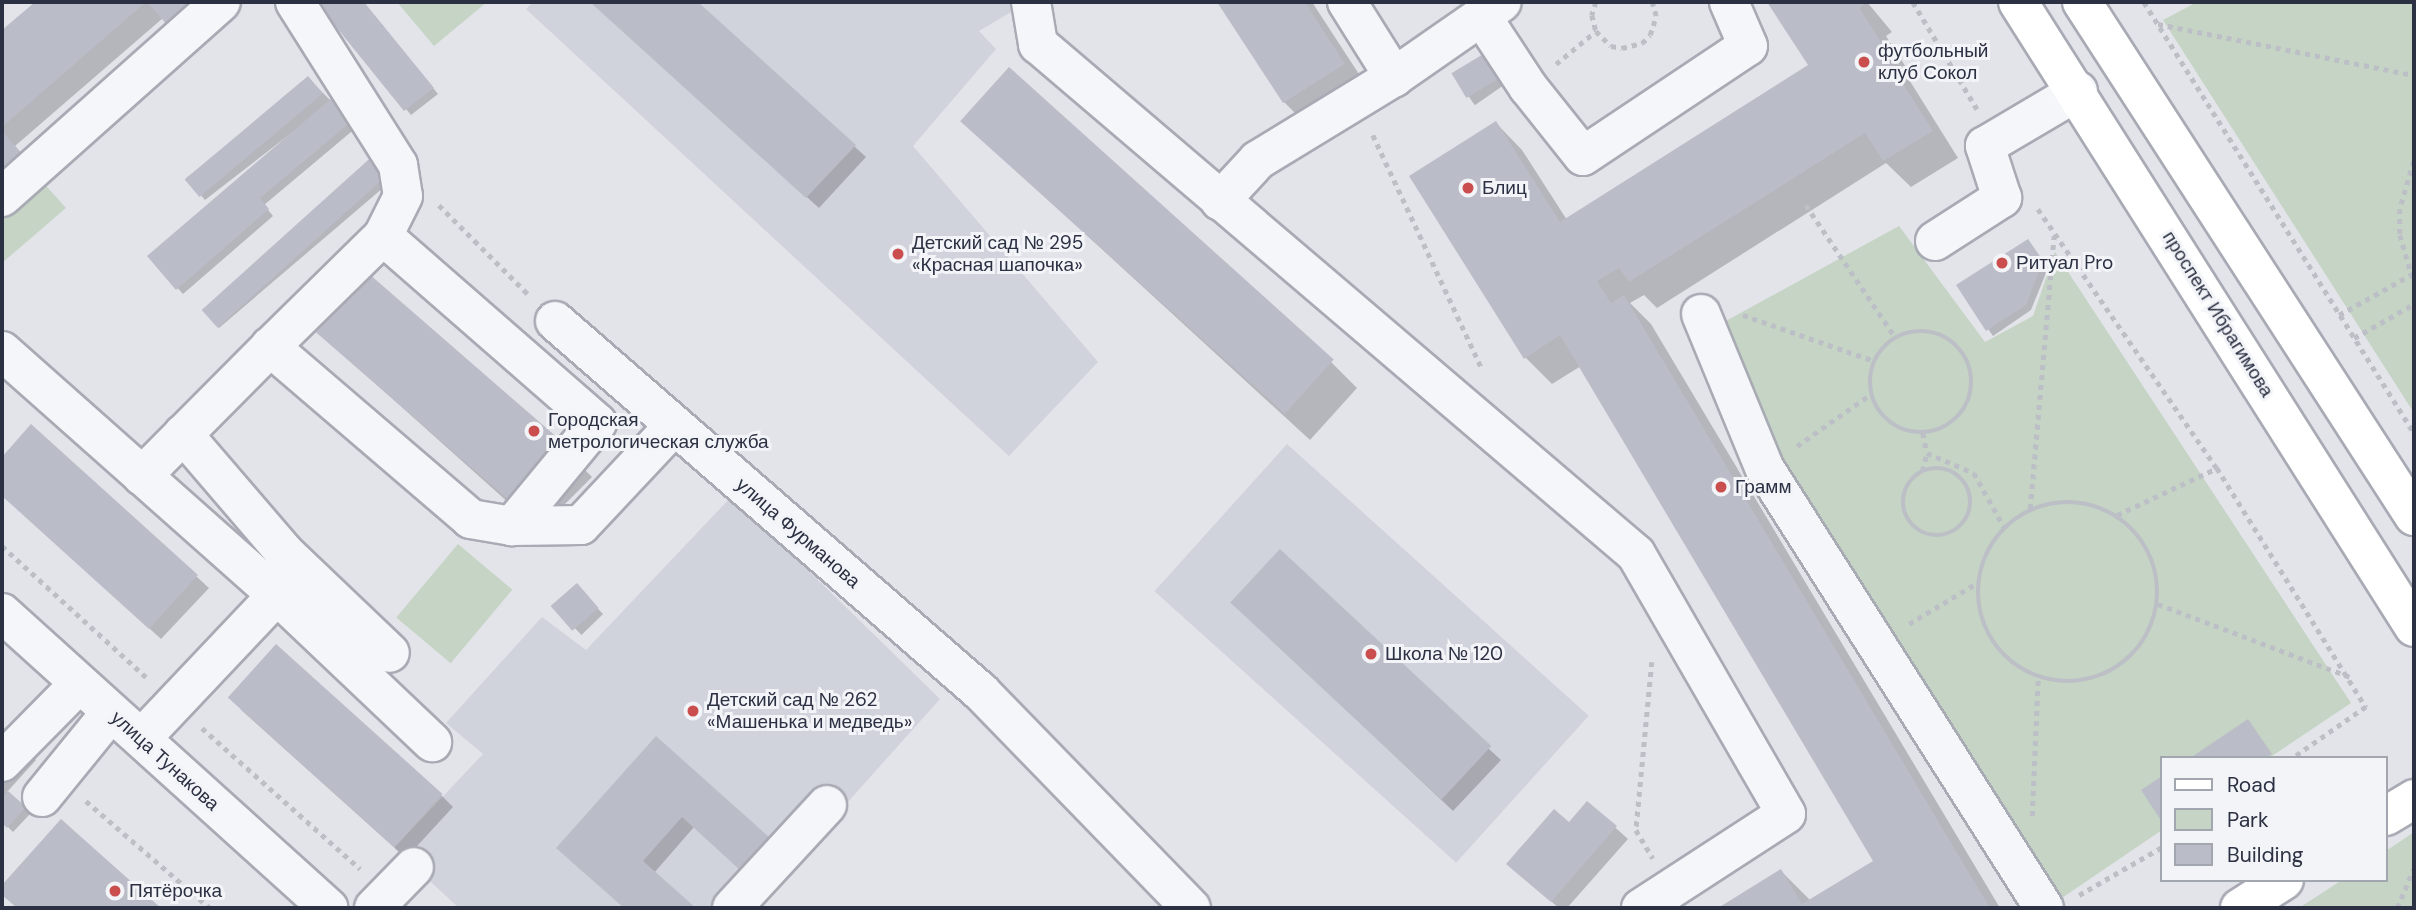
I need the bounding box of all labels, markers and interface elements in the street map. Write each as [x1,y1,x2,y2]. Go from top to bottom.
place label: футбольный клуб Сокол [1878,40,1988,84]
marker: футбольный клуб Сокол [1856,54,1872,70]
place label: Блиц [1482,177,1527,199]
marker: Блиц [1460,180,1476,196]
street label: проспект Ибрагимова [2158,227,2278,401]
place label: Детский сад № 295 «Красная шапочка» [912,232,1083,276]
marker: Детский сад № 295 «Красная шапочка» [890,246,906,262]
place label: Ритуал Pro [2016,252,2113,274]
marker: Ритуал Pro [1994,255,2010,271]
place label: Городская метрологическая служба [548,409,769,453]
marker: Городская метрологическая служба [526,423,542,439]
street label: улица Фурманова [731,473,865,593]
place label: Грамм [1735,476,1791,498]
marker: Грамм [1713,479,1729,495]
place label: Школа № 120 [1385,643,1503,665]
marker: Школа № 120 [1363,646,1379,662]
place label: Детский сад № 262 «Машенька и медведь» [707,689,912,733]
marker: Детский сад № 262 «Машенька и медведь» [685,703,701,719]
street label: улица Тунакова [106,706,224,816]
legend [2160,756,2388,882]
text: Road [2227,771,2276,799]
text: Park [2227,806,2268,834]
text: Building [2227,841,2303,869]
place label: Пятёрочка [129,880,222,902]
marker: Пятёрочка [107,883,123,899]

